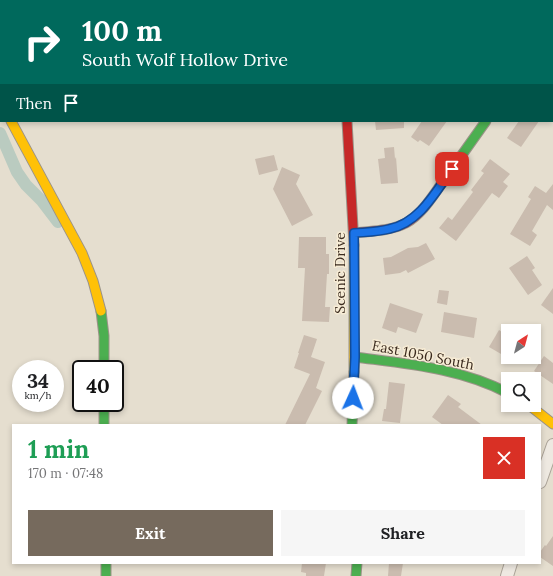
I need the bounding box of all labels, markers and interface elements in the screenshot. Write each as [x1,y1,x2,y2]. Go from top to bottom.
text: 100 m [82,13,162,49]
icon: right [16,16,68,68]
text: South Wolf Hollow Drive [82,48,288,71]
icon: arrive [60,92,82,114]
text: Then [16,94,52,113]
pin [435,152,469,186]
icon: arrive [441,158,463,180]
street label: Scenic Drive [331,232,349,314]
north arrow [501,324,541,364]
map controls [501,324,541,412]
street label: East 1050 South [370,336,476,374]
speed limit sign: 40 [72,360,124,412]
text: 34 [27,368,49,393]
button: search [501,372,541,412]
position arrow [332,377,374,419]
text: km/h [24,389,52,402]
text: 1 min [28,434,89,465]
button: close [483,437,525,479]
text: 170 m · 07:48 [28,465,103,482]
button: Exit [28,510,273,556]
button: Share [281,510,525,556]

